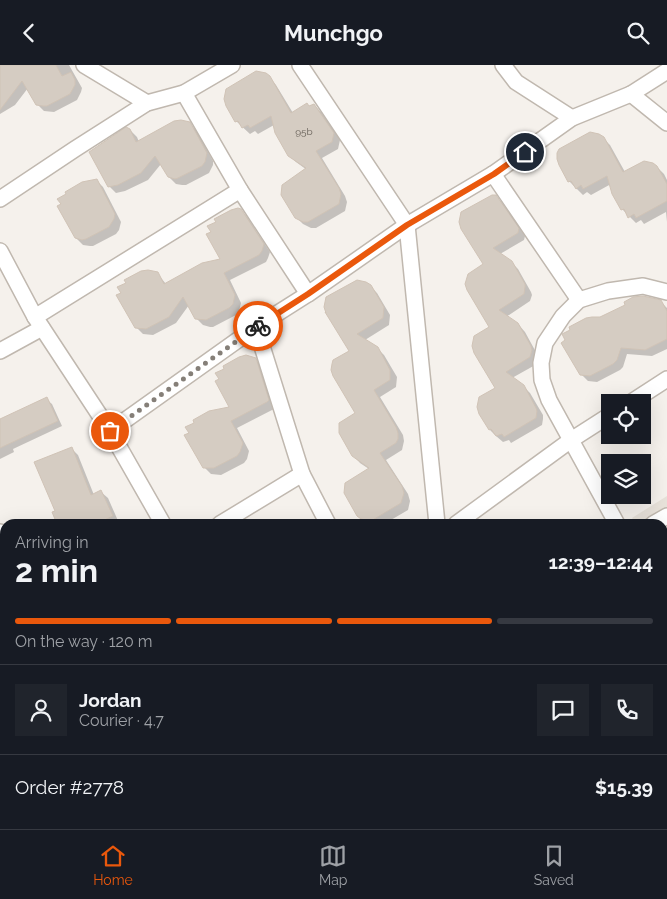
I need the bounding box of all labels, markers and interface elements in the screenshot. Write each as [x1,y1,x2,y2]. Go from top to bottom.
icon: back [15,19,43,47]
icon: search [624,19,652,47]
text: Munchgo [284,20,383,46]
house number: 95b [295,126,313,137]
pin [504,131,546,173]
icon: home [511,138,539,166]
courier [233,301,283,351]
icon: bike [244,312,272,340]
map controls [601,394,651,504]
button: locate [601,394,651,444]
pin [89,410,131,452]
icon: bag [96,417,124,445]
button: layers [601,454,651,504]
text: Arriving in [15,533,89,552]
text: 12:39–12:44 [548,551,653,573]
text: 2 min [15,552,98,589]
text: On the way · 120 m [15,632,153,651]
button: person [15,684,67,736]
button: chat [537,684,589,736]
button: phone [601,684,653,736]
text: Jordan [79,689,142,711]
text: Courier · 4.7 [79,711,164,730]
text: Order #2778 [15,776,124,798]
text: $15.39 [595,776,653,798]
tab: Home [93,842,133,888]
tab: Map [319,842,348,888]
tab: Saved [534,842,574,888]

